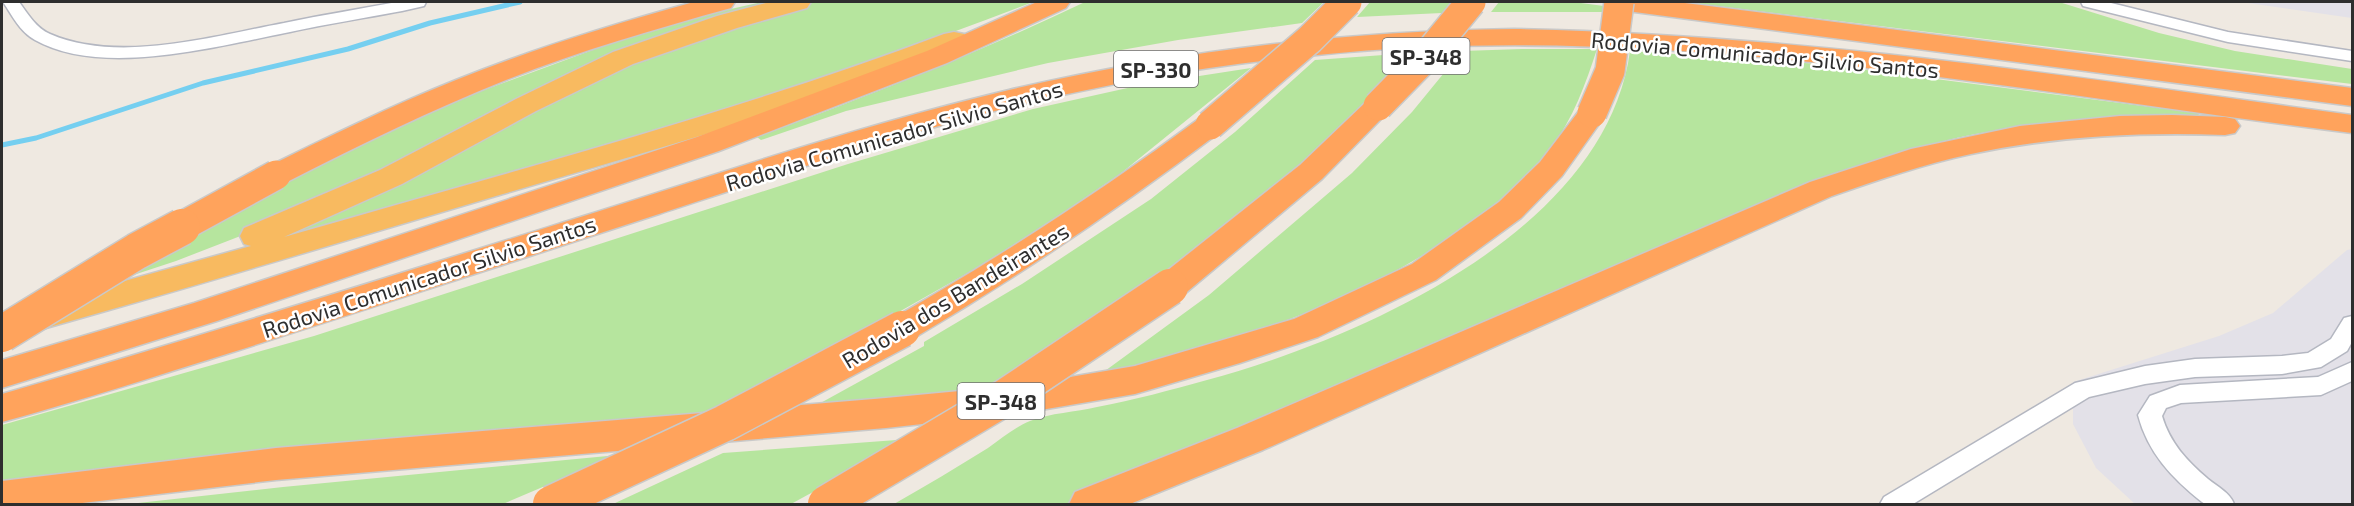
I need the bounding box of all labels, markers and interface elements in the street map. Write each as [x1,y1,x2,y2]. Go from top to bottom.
street label: Rodovia Comunicador Silvio Santos [1590,26,1940,82]
road number: SP-348 [1382,38,1470,74]
road number: SP-330 [1114,51,1198,87]
street label: Rodovia Comunicador Silvio Santos [723,74,1065,196]
street label: Rodovia Comunicador Silvio Santos [259,210,599,342]
street label: Rodovia dos Bandeirantes [837,217,1073,373]
road number: SP-348 [958,383,1044,419]

